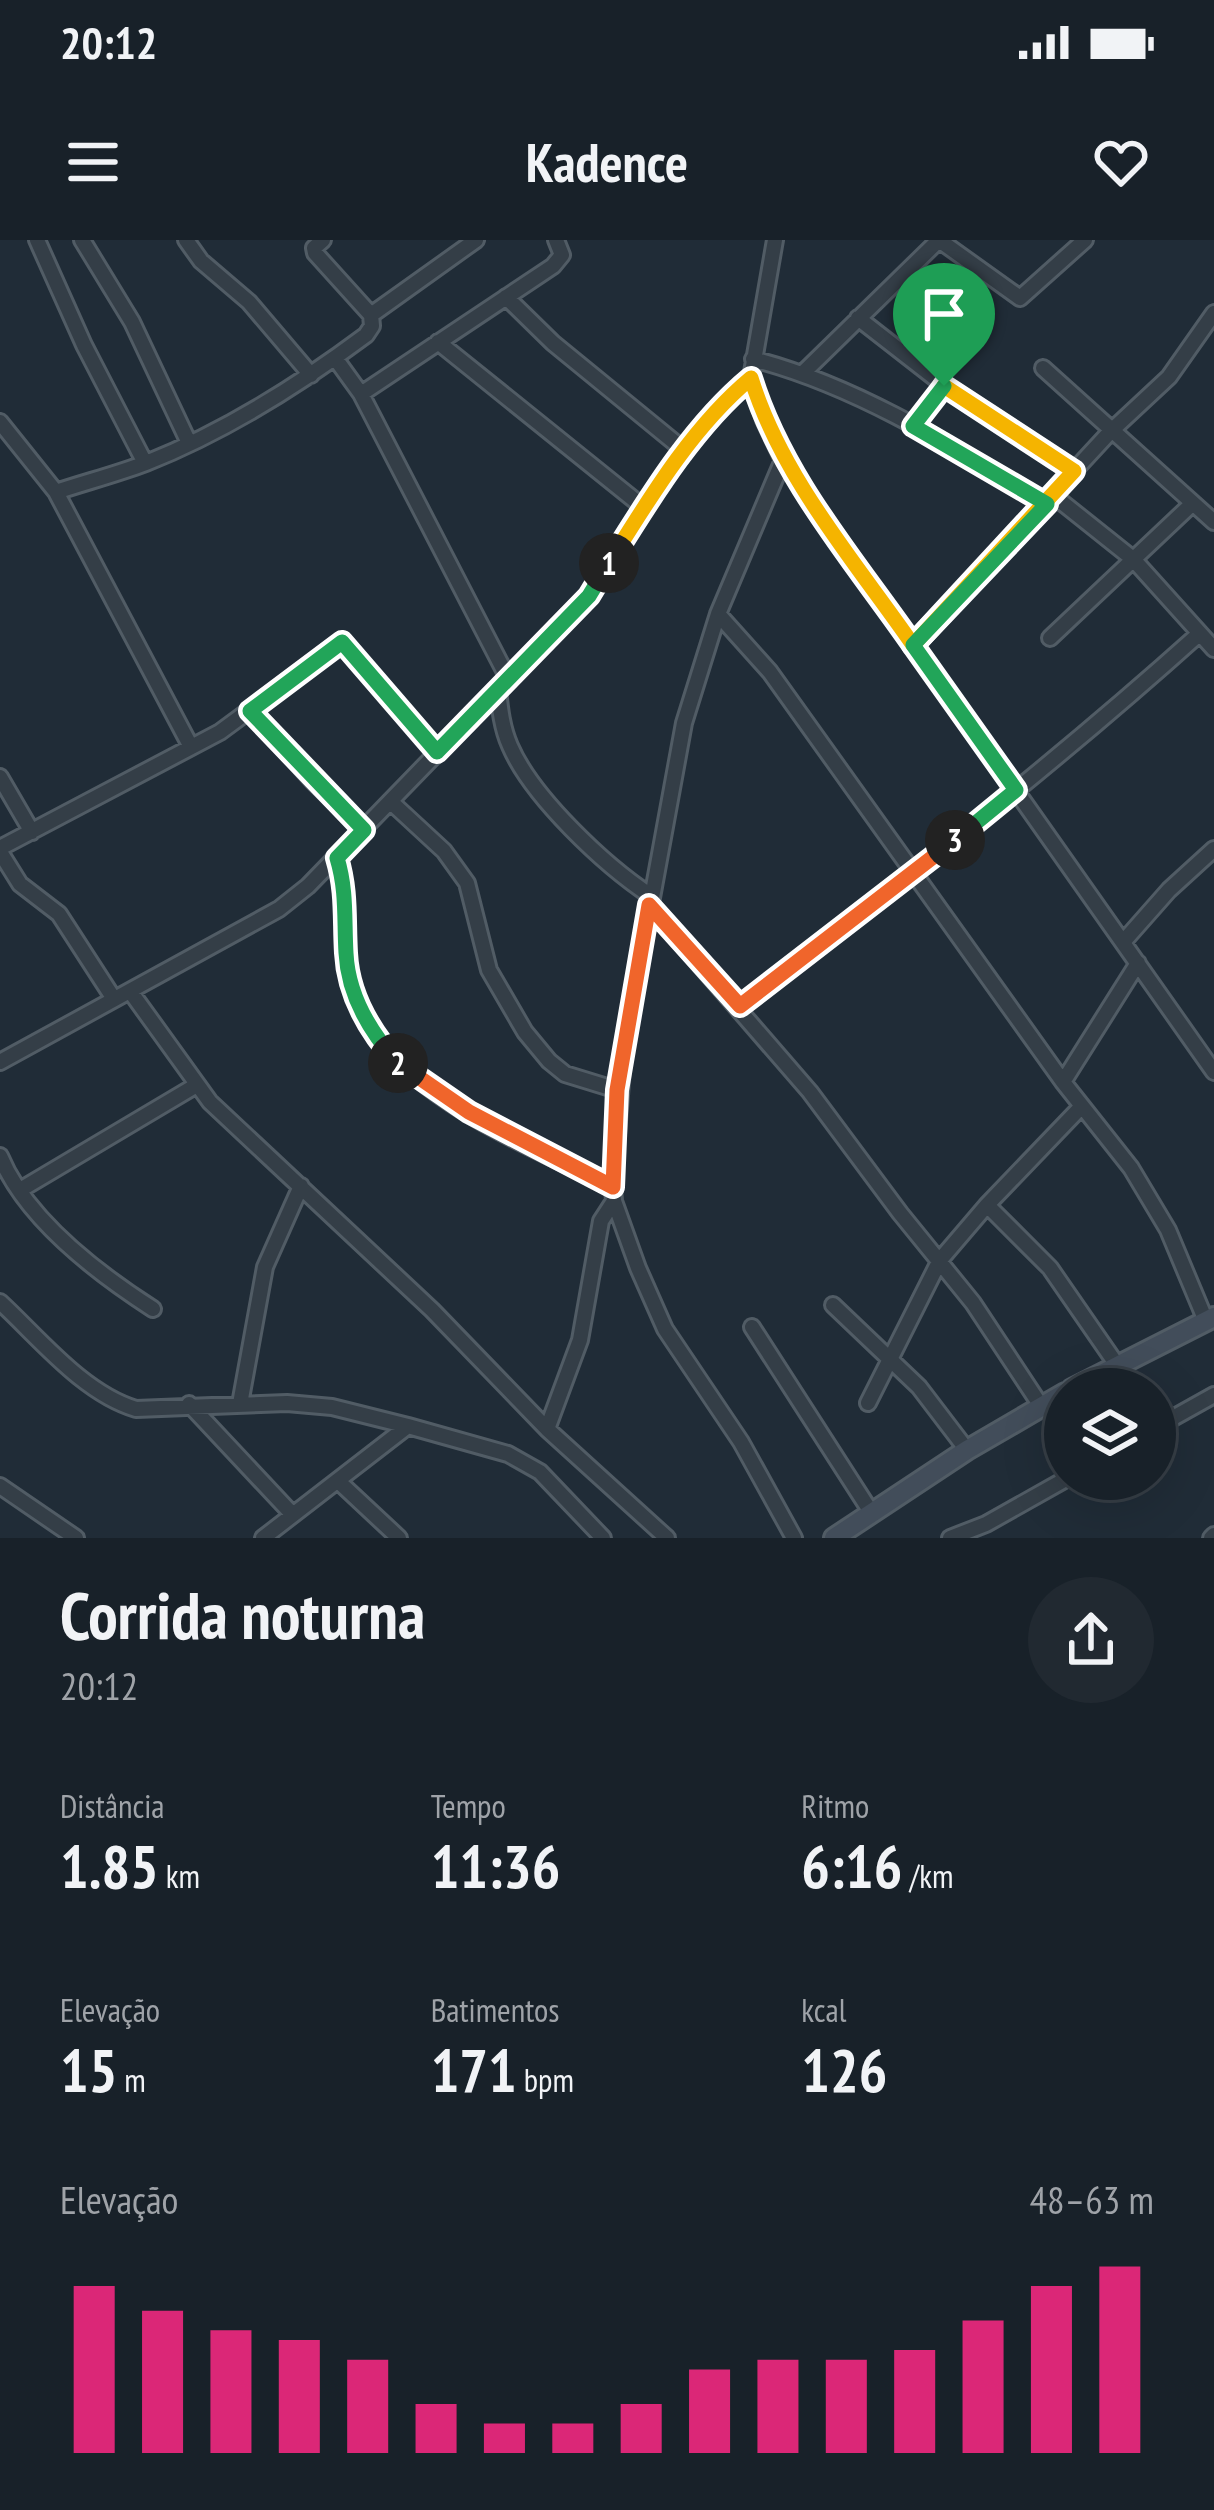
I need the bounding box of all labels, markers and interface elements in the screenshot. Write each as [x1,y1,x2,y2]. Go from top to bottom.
text: 20:12 [60,13,157,71]
text: Kadence [526,127,688,197]
icon: menu [60,129,126,195]
icon: heart [1088,129,1154,195]
pin [893,263,995,386]
icon: arrive [911,281,977,347]
pin: 1 [579,533,639,593]
text: 1 [601,541,617,584]
pin: 3 [925,810,985,870]
text: 3 [947,818,963,861]
pin: 2 [368,1033,428,1093]
text: 2 [390,1041,406,1084]
map controls [1044,1368,1176,1500]
button: layers [1044,1368,1176,1500]
text: Corrida noturna [60,1572,425,1657]
button: share [1028,1577,1154,1703]
text: 20:12 [60,1660,138,1711]
text: Distância [60,1784,165,1827]
text: Tempo [431,1784,506,1827]
text: Ritmo [801,1784,869,1827]
text: 1.85 [60,1827,159,1905]
text: 11:36 [431,1827,560,1905]
text: 6:16 [801,1827,902,1905]
text: km [159,1854,200,1897]
text: /km [902,1854,953,1897]
text: Elevação [60,1988,160,2031]
text: Batimentos [431,1988,559,2031]
text: kcal [801,1988,846,2031]
text: 15 [60,2031,117,2109]
text: 171 [431,2031,517,2109]
text: 126 [801,2031,887,2109]
text: m [117,2058,146,2101]
text: bpm [517,2058,574,2101]
text: Elevação [60,2174,178,2225]
text: 48–63 m [1029,2174,1154,2225]

